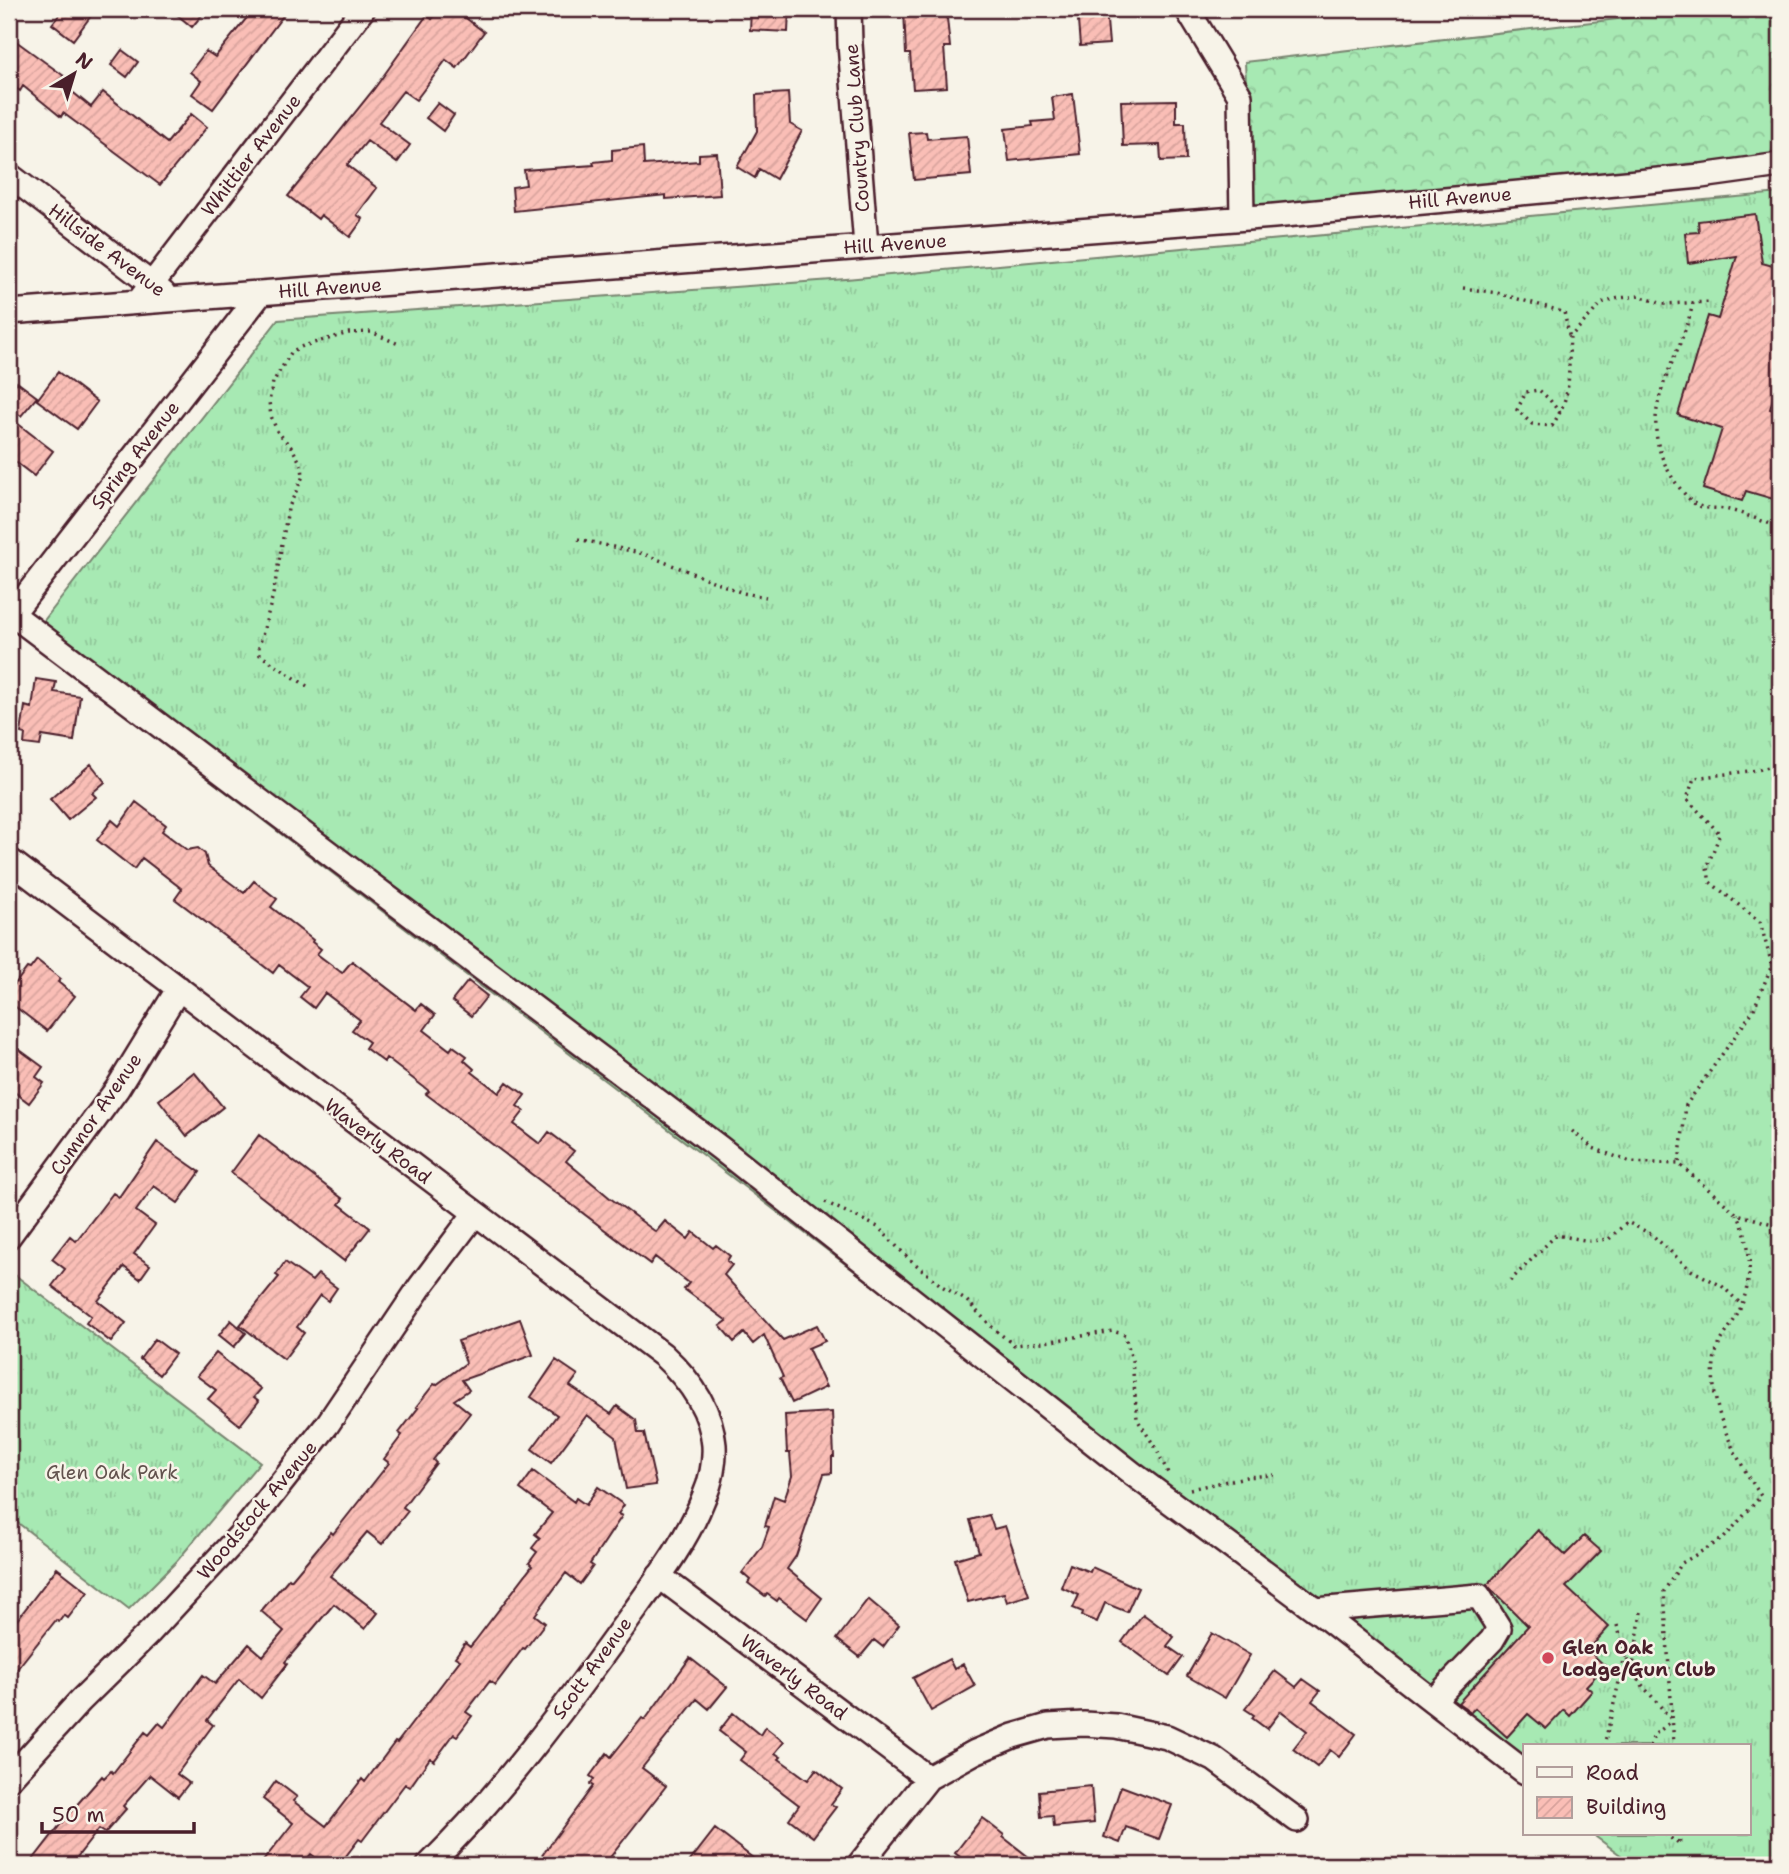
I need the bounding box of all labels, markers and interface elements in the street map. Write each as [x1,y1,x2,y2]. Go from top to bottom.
north arrow [38,38,108,108]
street label: Country Club Lane [839,43,875,213]
text: N [71,47,98,75]
street label: Whittier Avenue [195,89,307,221]
street label: Hill Avenue [1407,181,1513,215]
street label: Hillside Avenue [43,198,171,302]
street label: Hill Avenue [842,228,948,260]
street label: Hill Avenue [277,272,383,304]
street label: Spring Avenue [85,396,185,514]
street label: Cumnor Avenue [45,1048,147,1180]
street label: Waverly Road [319,1093,437,1189]
street label: Woodstock Avenue [191,1435,323,1585]
park label: Glen Oak Park [46,1460,178,1485]
street label: Scott Avenue [546,1612,638,1724]
street label: Waverly Road [735,1629,853,1725]
place label: Glen Oak Lodge/Gun Club [1562,1635,1716,1682]
marker: Glen Oak Lodge/Gun Club [1540,1650,1556,1666]
legend [1523,1744,1750,1836]
text: Road [1586,1759,1639,1787]
scale bar [42,1790,194,1834]
text: Building [1586,1793,1666,1821]
text: 50 m [52,1801,105,1829]

